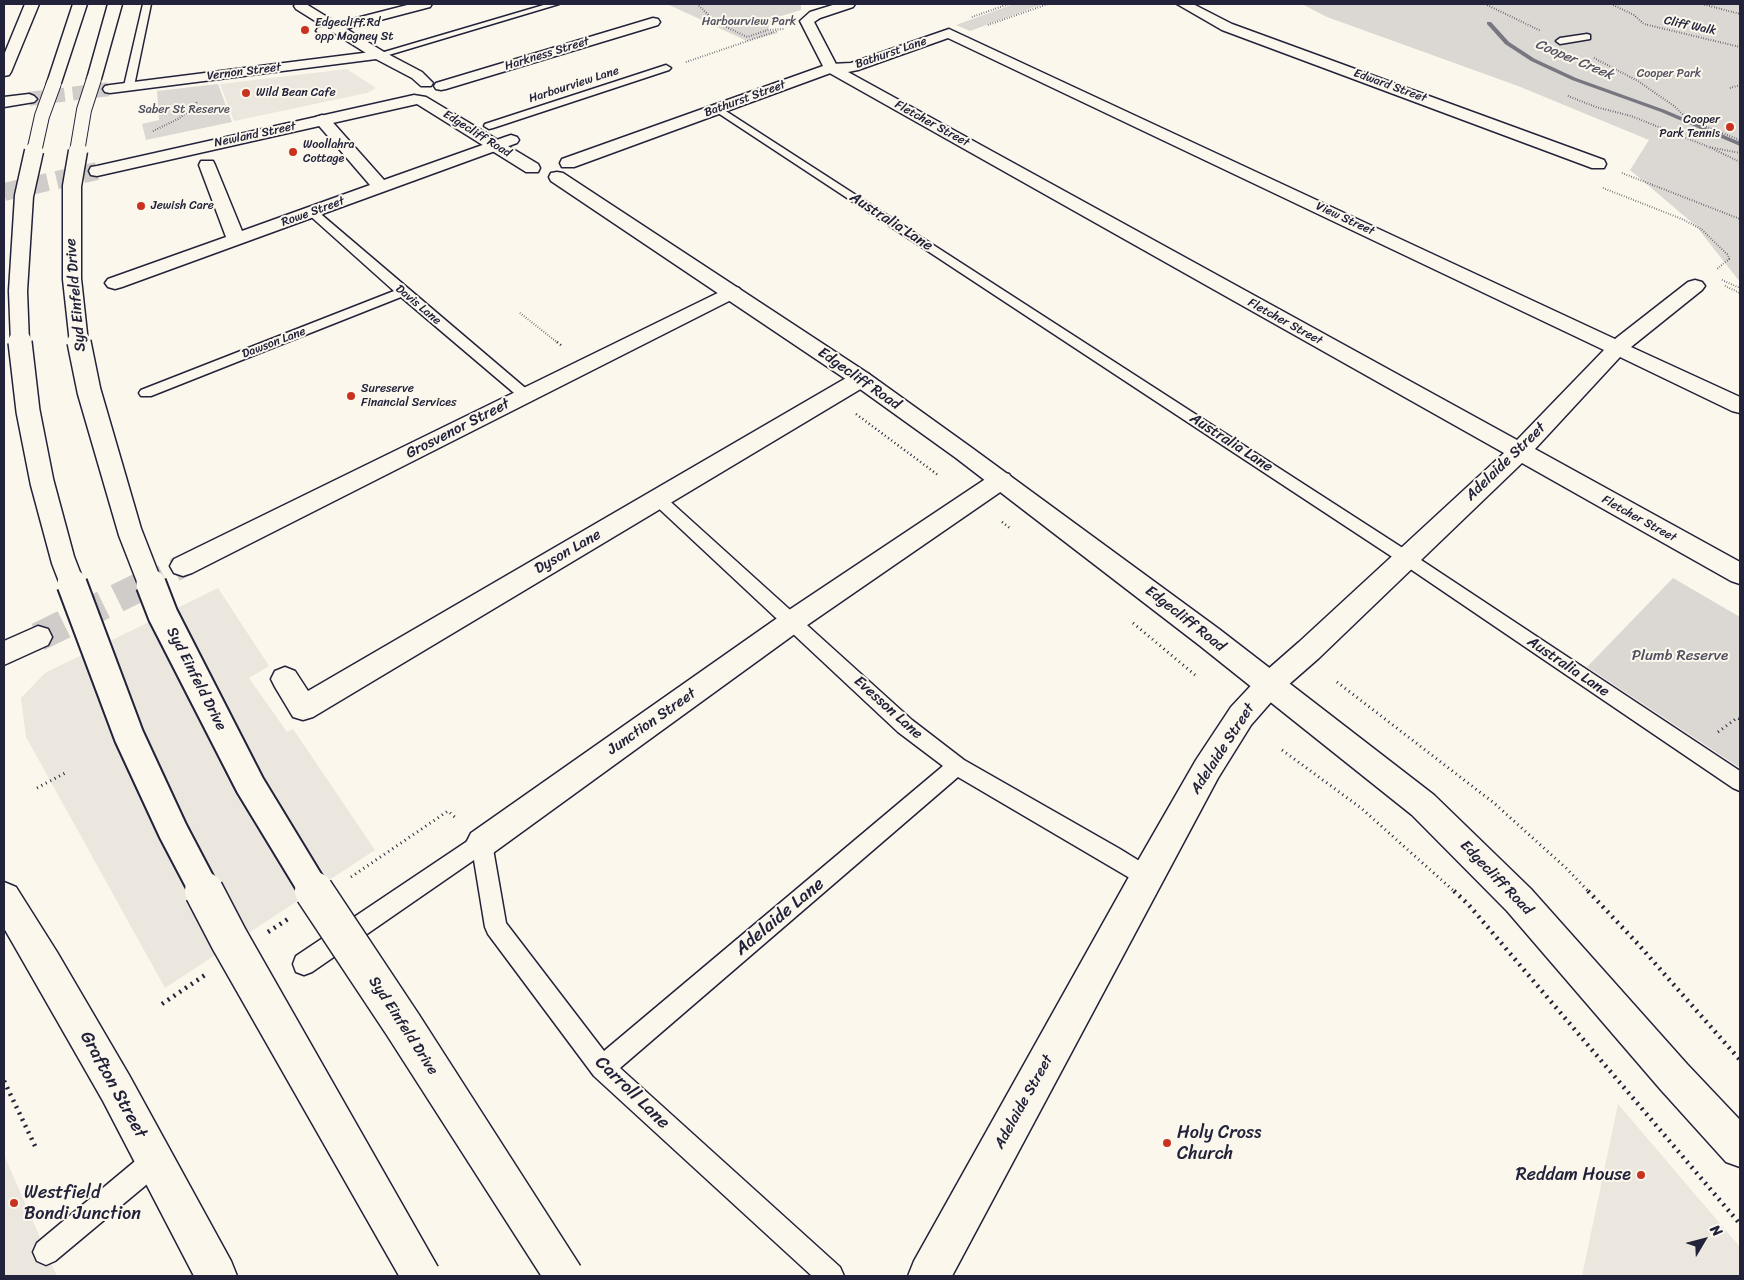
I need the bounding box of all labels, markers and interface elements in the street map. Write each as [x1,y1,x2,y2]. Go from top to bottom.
street label: Cliff Walk [1663,13,1717,39]
park label: Harbourview Park [702,15,796,29]
place label: Edgecliff Rd opp Magney St [315,16,393,44]
marker: Edgecliff Rd opp Magney St [299,24,311,36]
street label: Harkness Street [503,34,591,74]
street label: Bathurst Lane [853,34,929,72]
water label: Cooper Creek [1533,36,1615,84]
street label: Vernon Street [206,60,282,84]
street label: Harbourview Lane [527,64,621,106]
street label: Edward Street [1352,66,1428,106]
park label: Cooper Park [1637,67,1701,81]
street label: Bathurst Street [702,78,788,120]
place label: Wild Bean Cafe [256,86,336,100]
marker: Wild Bean Cafe [240,87,252,99]
street label: Fletcher Street [892,98,972,150]
park label: Saber St Reserve [138,103,230,117]
street label: Edgecliff Road [440,107,514,161]
place label: Cooper Park Tennis [1659,113,1720,141]
street label: Newland Street [213,119,297,151]
marker: Cooper Park Tennis [1724,121,1736,133]
place label: Woollahra Cottage [303,138,355,166]
marker: Woollahra Cottage [287,146,299,158]
street label: Australia Lane [846,189,936,255]
street label: Rowe Street [280,194,346,230]
place label: Jewish Care [151,199,214,213]
street label: View Street [1313,199,1377,239]
marker: Jewish Care [135,200,147,212]
street label: Syd Einfeld Drive [62,238,90,352]
street label: Davis Lane [392,282,444,328]
street label: Fletcher Street [1245,296,1325,348]
street label: Dawson Lane [240,324,308,362]
street label: Edgecliff Road [814,344,904,414]
place label: Sureserve Financial Services [361,382,456,410]
marker: Sureserve Financial Services [345,390,357,402]
street label: Grosvenor Street [403,395,513,463]
street label: Australia Lane [1186,410,1276,476]
street label: Adelaide Street [1462,419,1550,505]
street label: Fletcher Street [1599,493,1679,545]
street label: Dyson Lane [532,526,604,578]
street label: Edgecliff Road [1141,582,1229,656]
street label: Syd Einfeld Drive [162,624,230,734]
street label: Australia Lane [1524,633,1612,701]
park label: Plumb Reserve [1632,647,1728,665]
street label: Evesson Lane [850,673,926,743]
street label: Junction Street [604,685,700,759]
street label: Adelaide Street [1187,700,1259,798]
street label: Edgecliff Road [1456,837,1536,919]
street label: Adelaide Lane [731,874,829,960]
street label: Syd Einfeld Drive [364,973,442,1079]
street label: Grafton Street [75,1028,151,1142]
street label: Carroll Lane [590,1052,674,1134]
street label: Adelaide Street [991,1052,1057,1152]
place label: Holy Cross Church [1177,1122,1261,1164]
marker: Holy Cross Church [1161,1137,1173,1149]
place label: Reddam House [1516,1164,1631,1186]
marker: Reddam House [1635,1169,1647,1181]
place label: Westfield Bondi Junction [24,1182,141,1224]
marker: Westfield Bondi Junction [8,1197,20,1209]
north arrow [1679,1215,1729,1265]
text: N [1703,1219,1729,1242]

